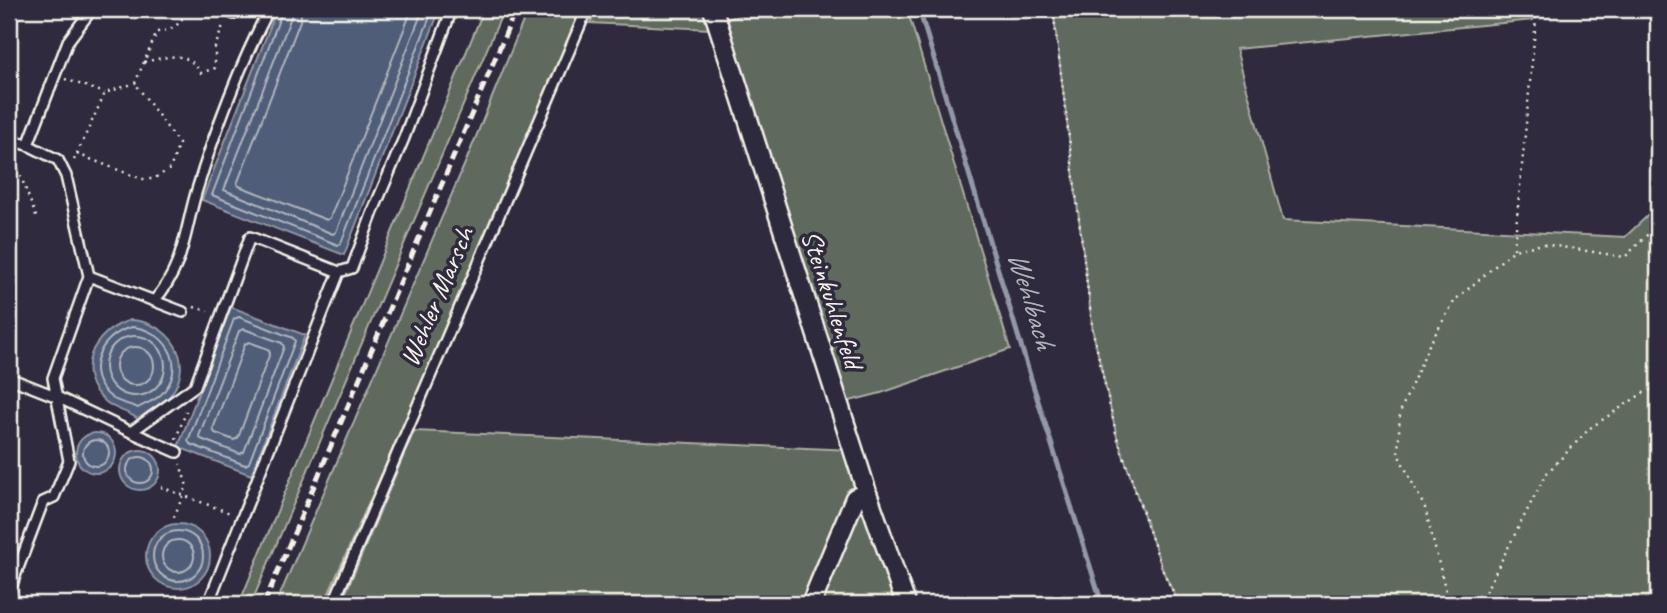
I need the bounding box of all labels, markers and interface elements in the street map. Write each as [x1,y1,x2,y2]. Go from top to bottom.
street label: Wehler Marsch [391,219,482,371]
street label: Steinkuhlenfeld [794,226,873,377]
water label: Wehlbach [999,247,1065,356]

